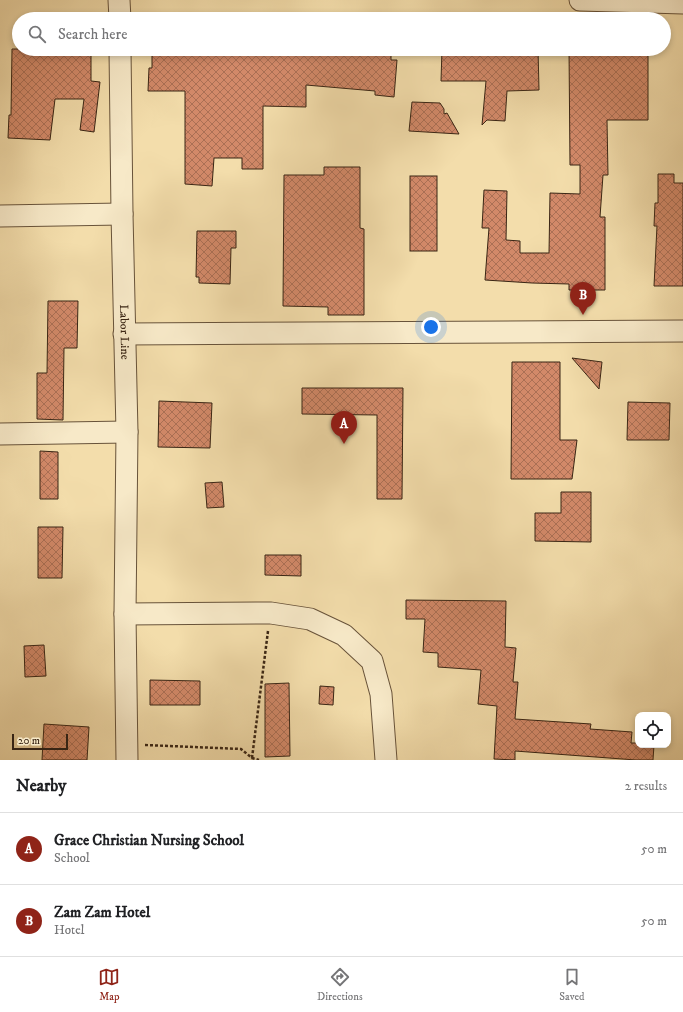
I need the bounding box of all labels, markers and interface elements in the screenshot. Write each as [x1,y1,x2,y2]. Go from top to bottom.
search box [12,12,671,56]
icon: search [26,23,48,45]
text: Search here [58,25,127,44]
pin: B [570,282,596,315]
street label: Labor Line [117,304,133,360]
your location [421,317,441,337]
pin: A [331,411,357,444]
map controls [635,712,671,748]
button: locate [635,712,671,748]
scale bar [12,732,68,751]
text: 20 m [18,734,40,748]
text: Nearby [16,775,66,797]
text: 2 results [625,778,667,794]
text: Grace Christian Nursing School [54,831,244,850]
text: A [25,841,33,857]
text: 50 m [641,841,667,857]
text: School [54,850,90,866]
text: Zam Zam Hotel [54,903,150,922]
text: B [25,913,33,929]
text: 50 m [641,913,667,929]
text: Hotel [54,922,85,938]
tab: Map [98,966,120,1004]
tab: Directions [317,966,363,1004]
tab: Saved [559,966,585,1004]

